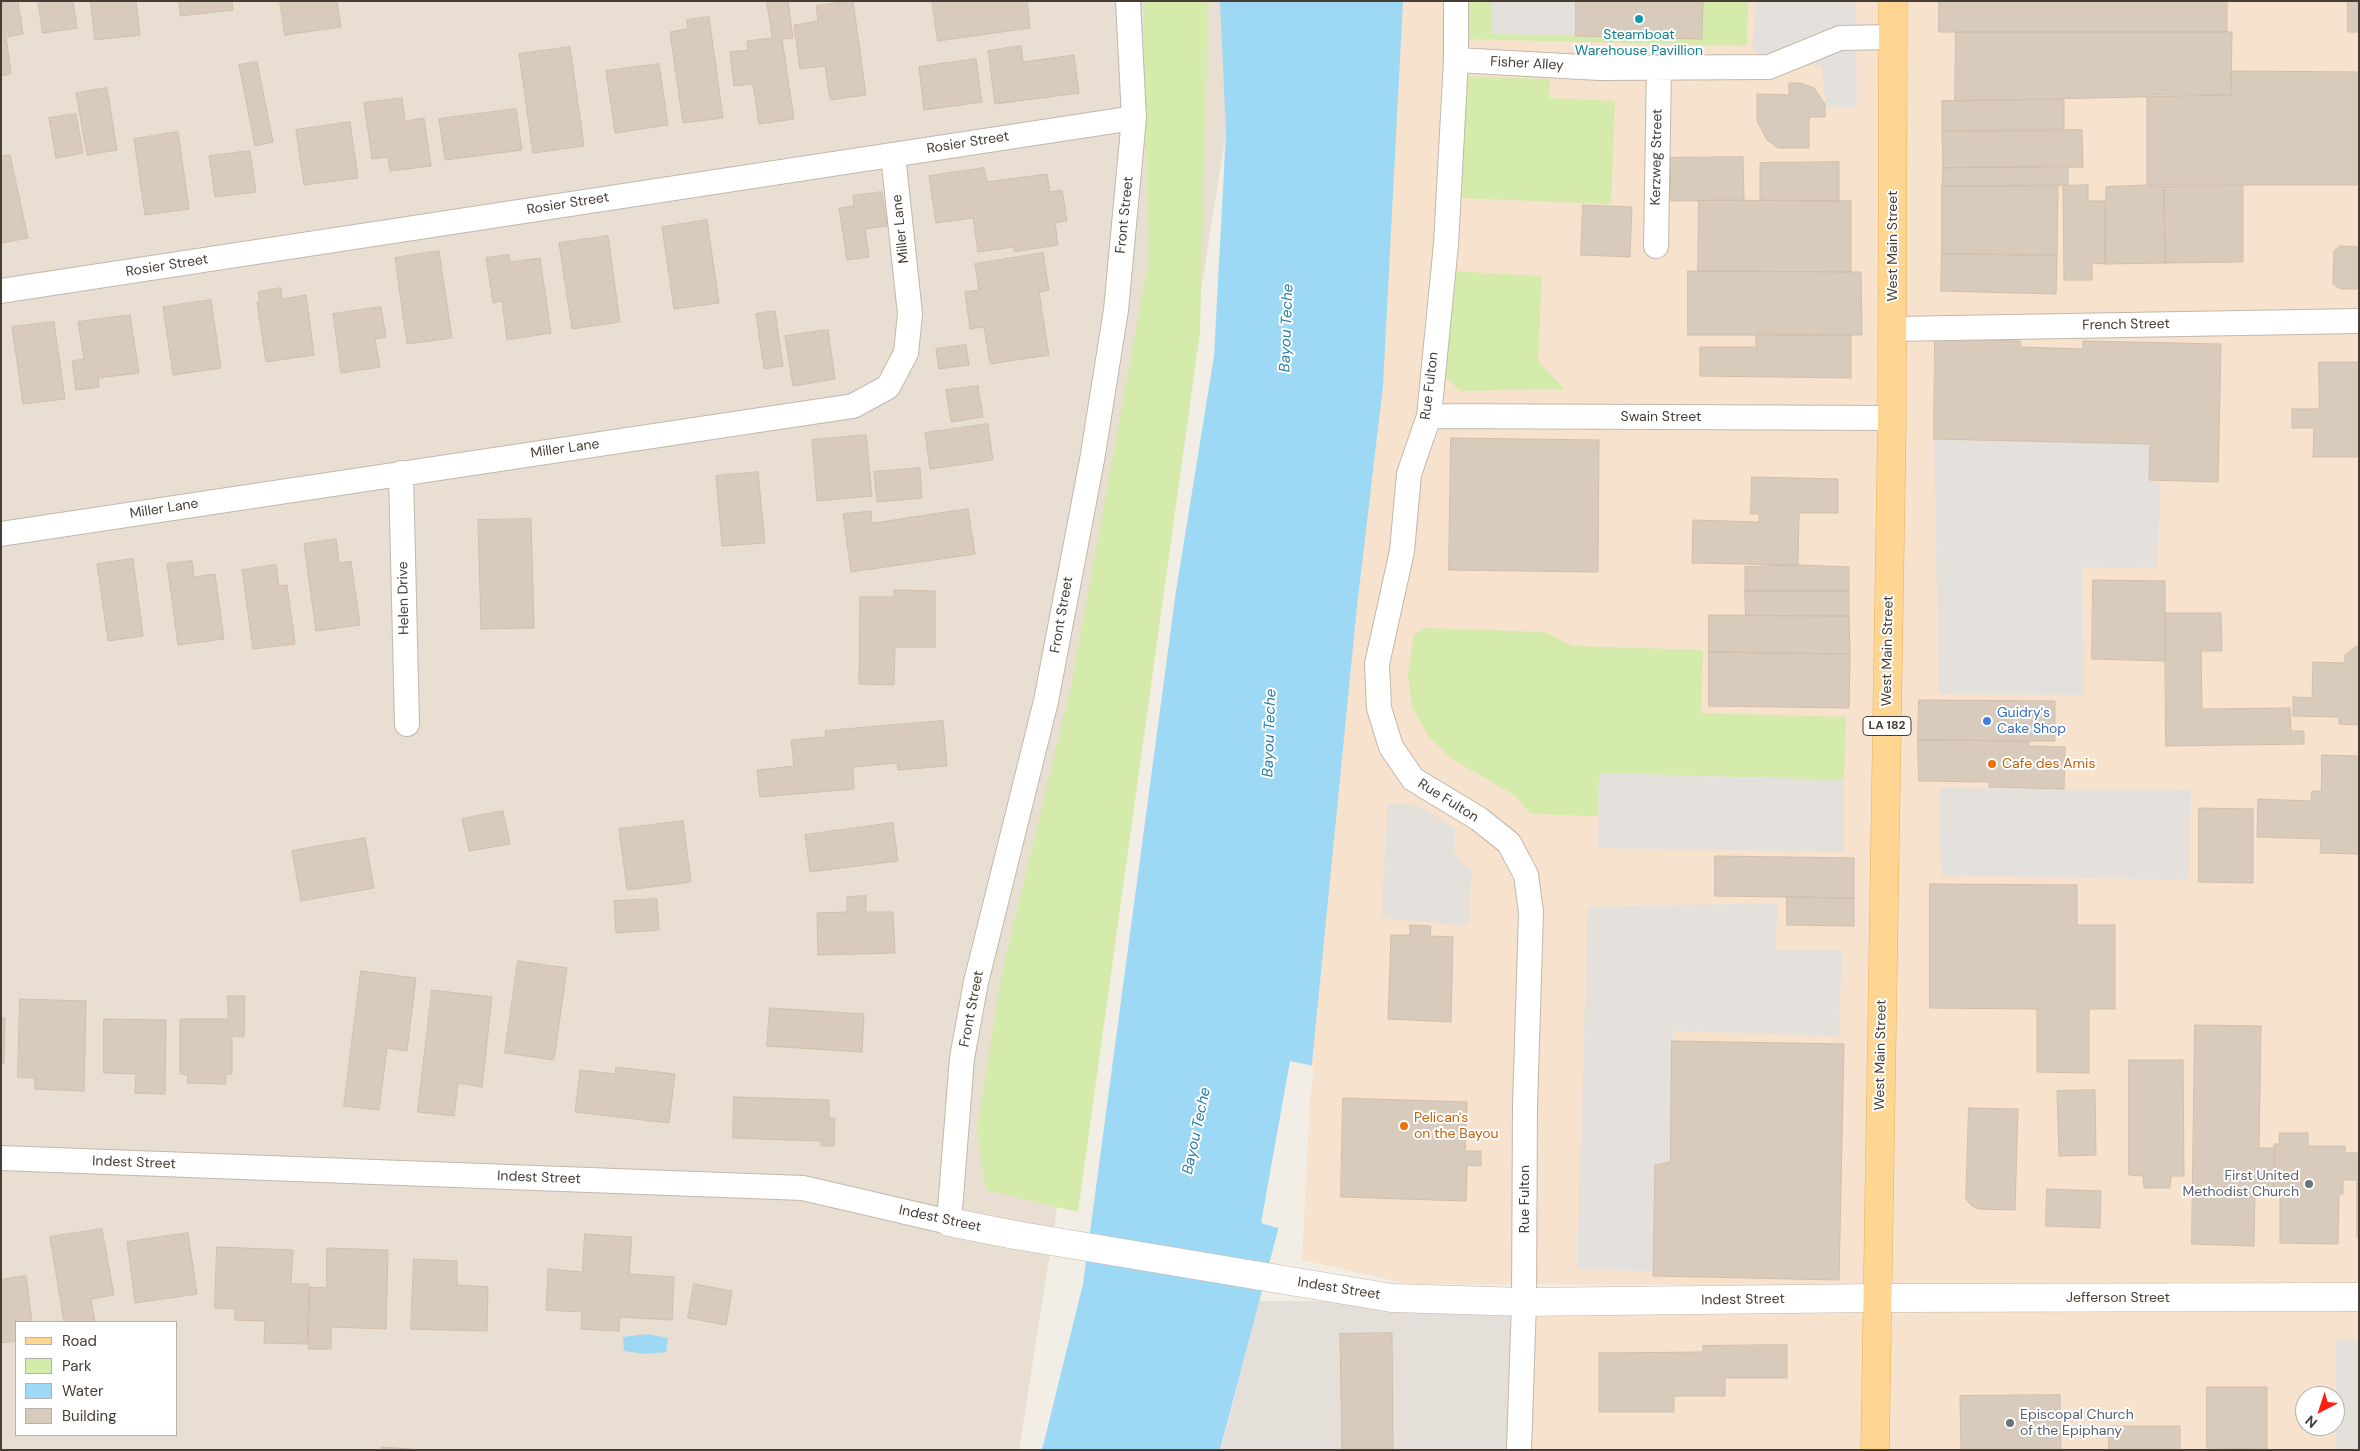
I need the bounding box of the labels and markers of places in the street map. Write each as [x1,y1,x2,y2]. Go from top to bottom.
marker: Steamboat Warehouse Pavillion [1633,13,1645,25]
place label: Steamboat Warehouse Pavillion [1575,27,1703,59]
place label: Guidry's Cake Shop [1997,705,2066,738]
marker: Guidry's Cake Shop [1981,715,1993,727]
place label: Cafe des Amis [2002,756,2095,772]
marker: Cafe des Amis [1986,758,1998,770]
place label: Pelican's on the Bayou [1414,1110,1499,1142]
marker: Pelican's on the Bayou [1398,1120,1410,1132]
place label: First United Methodist Church [2183,1168,2299,1200]
marker: First United Methodist Church [2303,1178,2315,1190]
place label: Episcopal Church of the Epiphany [2020,1407,2134,1440]
marker: Episcopal Church of the Epiphany [2004,1417,2016,1429]

